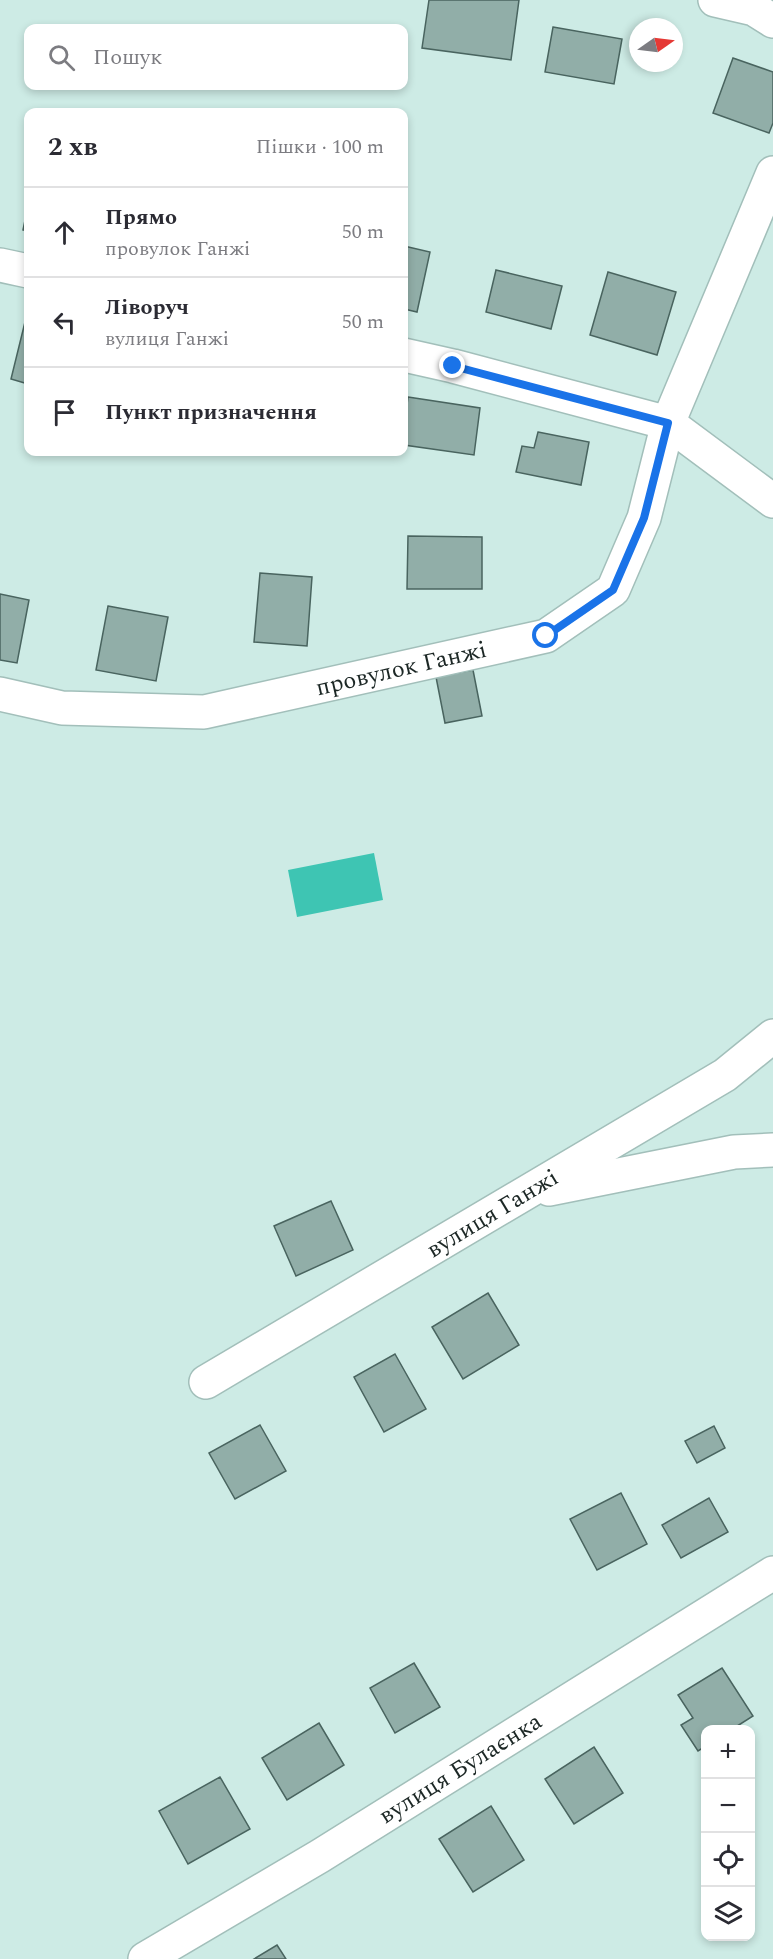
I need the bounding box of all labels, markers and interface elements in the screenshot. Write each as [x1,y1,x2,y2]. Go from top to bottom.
north arrow [629,18,683,72]
search box [24,24,408,90]
icon: search [45,41,78,74]
text: Пошук [93,41,163,74]
text: 2 хв [48,127,98,167]
text: Пішки · 100 m [256,132,384,162]
text: Прямо [105,201,177,234]
icon: ahead [48,216,81,249]
text: 50 m [342,217,384,247]
text: провулок Ганжі [105,234,250,264]
text: Ліворуч [105,291,189,324]
icon: left [48,306,81,339]
text: 50 m [342,307,384,337]
text: вулиця Ганжі [105,324,229,354]
route end [439,352,465,378]
icon: arrive [48,396,81,429]
text: Пункт призначення [105,396,317,429]
route start [532,622,558,648]
street label: провулок Ганжі [312,632,490,706]
street label: вулиця Ганжі [419,1160,566,1268]
street label: вулиця Булаєнка [372,1704,549,1834]
map controls [701,1725,755,1941]
button: + [701,1725,755,1779]
button: − [701,1779,755,1833]
button: locate [701,1833,755,1887]
button: layers [701,1887,755,1941]

